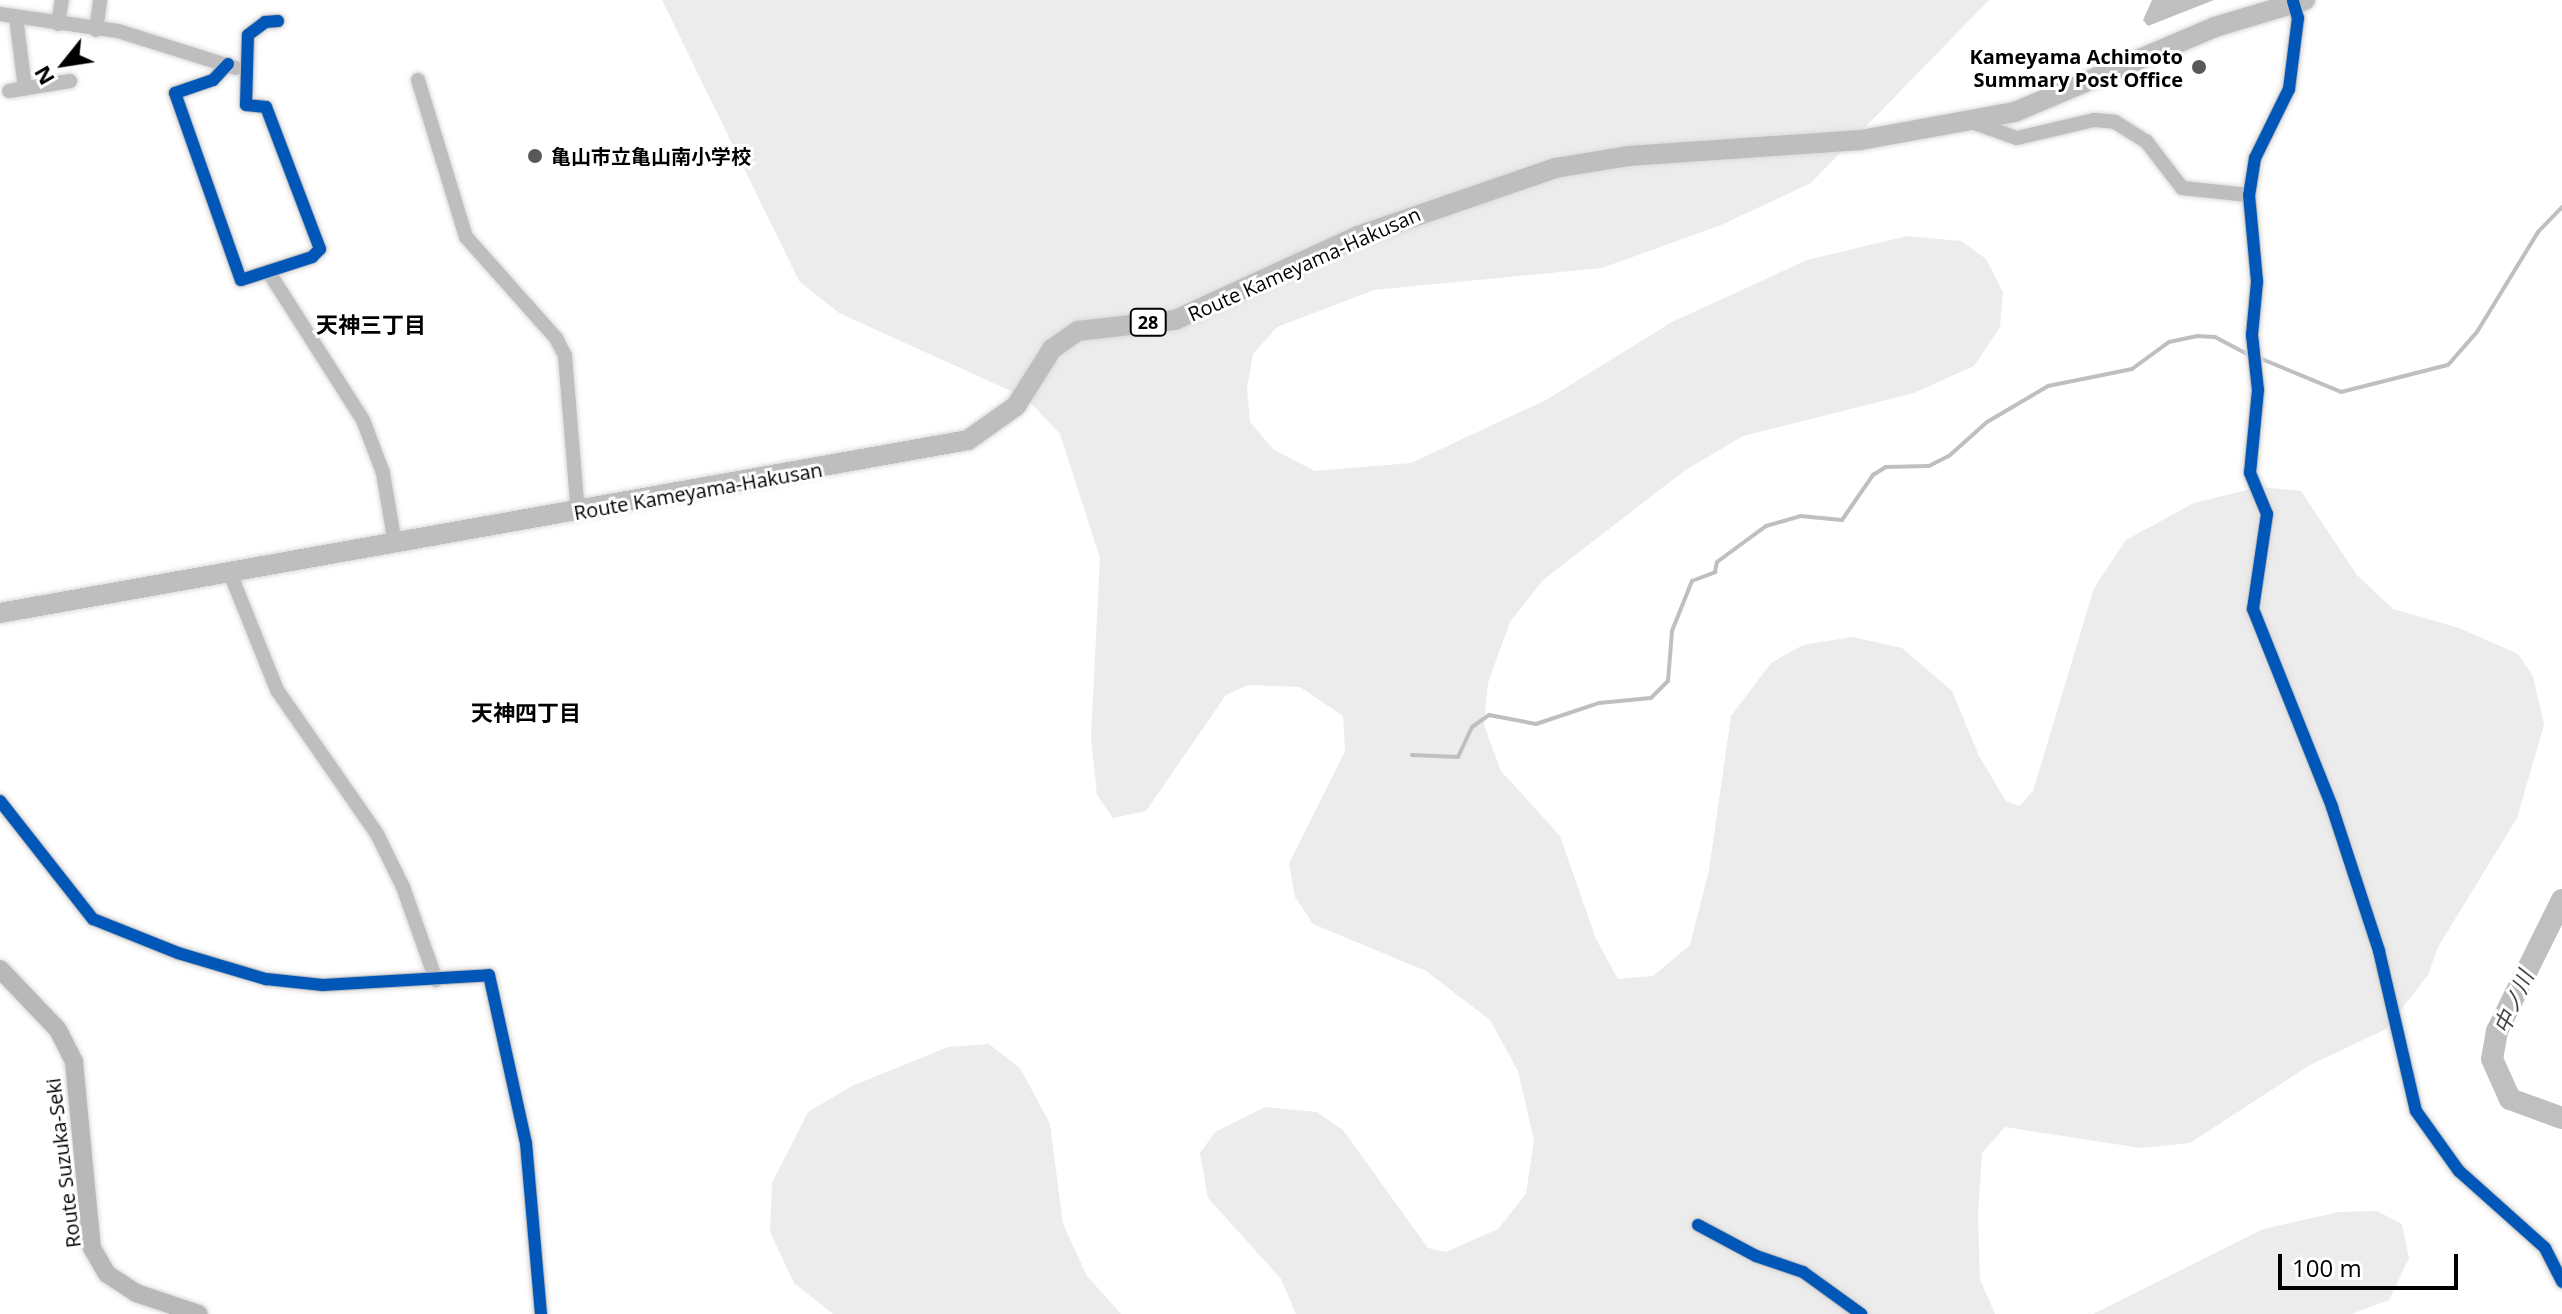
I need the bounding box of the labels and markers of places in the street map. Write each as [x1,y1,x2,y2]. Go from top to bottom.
place label: Kameyama Achimoto Summary Post Office [1969,44,2183,91]
marker: Kameyama Achimoto Summary Post Office [2190,58,2208,76]
place label: 亀山市立亀山南小学校 [551,144,751,168]
marker: 亀山市立亀山南小学校 [526,147,544,165]

